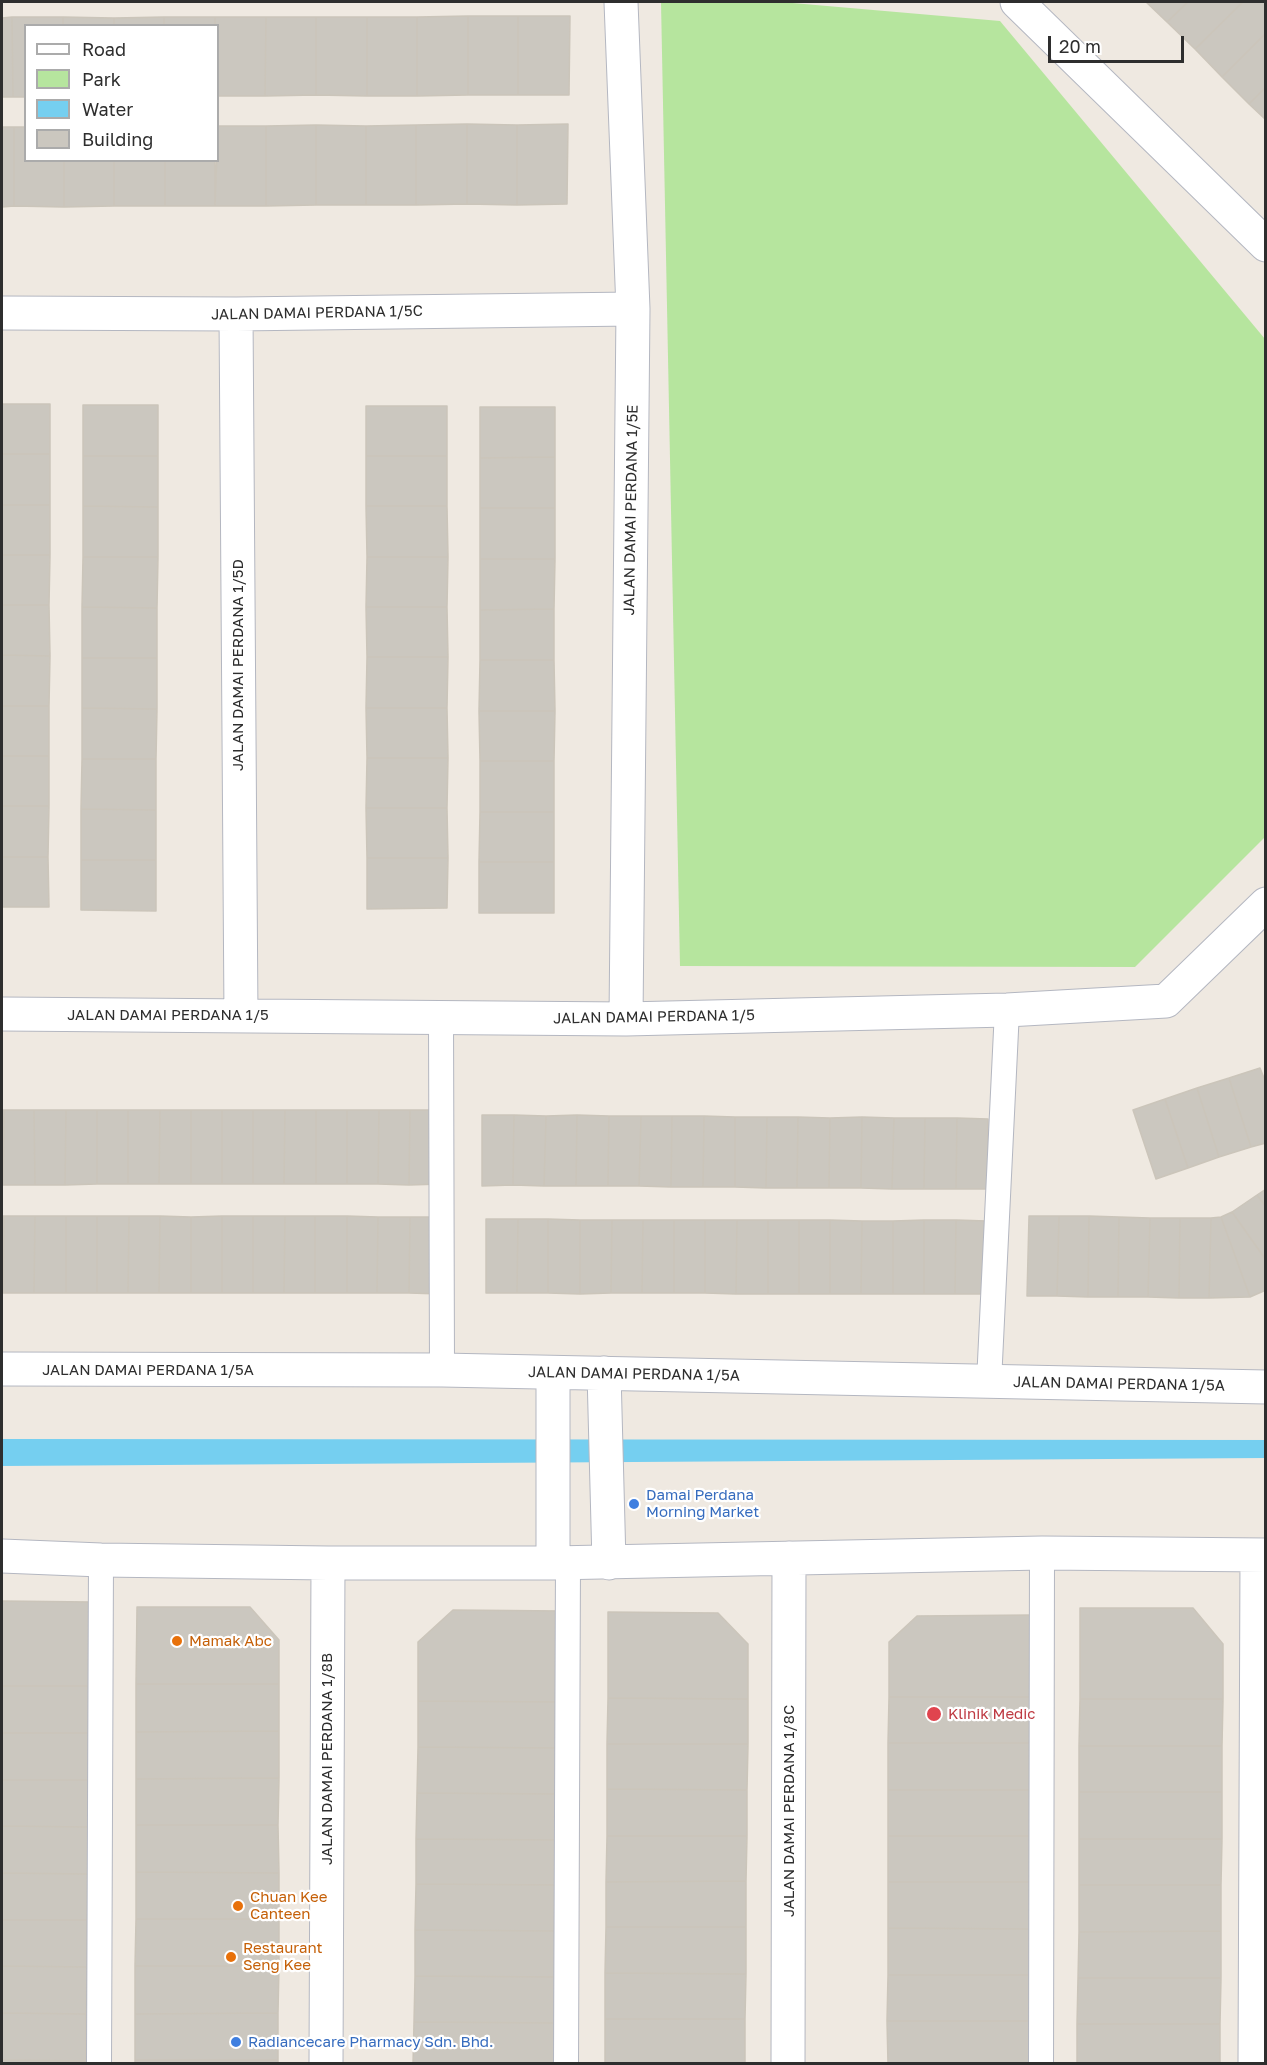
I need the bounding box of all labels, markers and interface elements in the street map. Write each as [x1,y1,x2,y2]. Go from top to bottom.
legend [24,24,219,162]
scale bar [1051,24,1188,62]
text: 20 m [1059,35,1101,57]
text: Road [82,38,126,60]
text: Park [82,68,121,90]
text: Water [82,98,133,120]
text: Building [82,128,153,150]
street label: JALAN DAMAI PERDANA 1/5C [211,302,423,324]
street label: JALAN DAMAI PERDANA 1/5E [620,404,642,616]
street label: JALAN DAMAI PERDANA 1/5D [229,559,247,771]
street label: JALAN DAMAI PERDANA 1/5 [67,1006,269,1024]
street label: JALAN DAMAI PERDANA 1/5 [553,1006,755,1028]
street label: JALAN DAMAI PERDANA 1/5A [42,1361,254,1379]
street label: JALAN DAMAI PERDANA 1/5A [528,1363,740,1385]
street label: JALAN DAMAI PERDANA 1/5A [1013,1373,1225,1395]
place label: Damai Perdana Morning Market [646,1486,759,1521]
marker: Damai Perdana Morning Market [627,1497,641,1511]
place label: Mamak Abc [189,1632,272,1650]
marker: Mamak Abc [170,1634,184,1648]
street label: JALAN DAMAI PERDANA 1/8B [318,1653,336,1865]
street label: JALAN DAMAI PERDANA 1/8C [780,1705,798,1917]
marker: Klinik Medic [925,1705,943,1723]
place label: Klinik Medic [948,1705,1036,1723]
place label: Chuan Kee Canteen [250,1888,327,1923]
marker: Chuan Kee Canteen [231,1899,245,1913]
place label: Restaurant Seng Kee [243,1939,322,1974]
marker: Restaurant Seng Kee [224,1950,238,1964]
place label: Radiancecare Pharmacy Sdn. Bhd. [248,2033,494,2051]
marker: Radiancecare Pharmacy Sdn. Bhd. [229,2035,243,2049]

